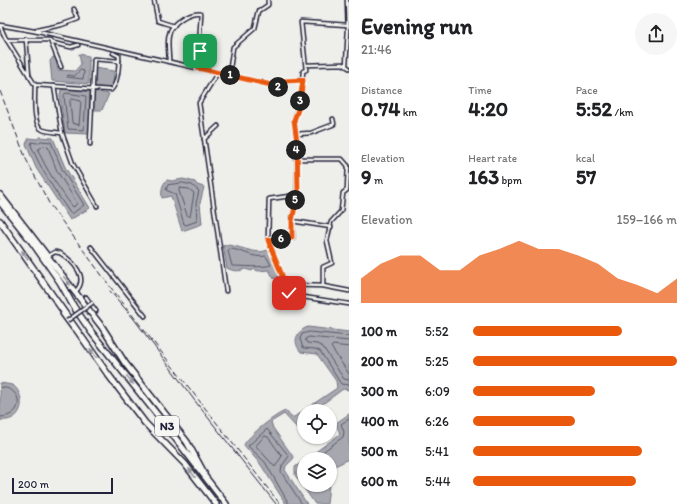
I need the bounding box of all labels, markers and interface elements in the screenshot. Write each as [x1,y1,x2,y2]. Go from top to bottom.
text: Evening run [361,13,473,40]
button: share [635,13,677,55]
pin [183,34,217,68]
icon: arrive [189,40,211,62]
text: 21:46 [361,42,392,57]
pin: 1 [220,65,240,85]
text: 1 [227,68,233,81]
pin: 2 [268,77,288,97]
text: 2 [275,80,281,93]
text: Distance [361,84,402,97]
text: Time [468,84,492,97]
text: Pace [576,84,598,97]
pin: 3 [290,91,310,111]
text: 3 [297,94,303,107]
text: 0.74 [361,97,400,121]
text: 4:20 [468,97,508,121]
text: 5:52 [576,97,612,121]
text: km [400,106,417,119]
text: /km [612,106,634,119]
pin: 4 [286,140,306,160]
text: 4 [293,143,299,156]
text: Elevation [361,152,405,165]
text: Heart rate [468,152,517,165]
text: kcal [576,152,595,165]
text: 9 [361,165,371,189]
text: 163 [468,165,499,189]
text: 57 [576,165,596,189]
text: m [371,174,383,187]
text: bpm [499,174,522,187]
pin: 5 [285,190,305,210]
text: 5 [292,193,298,206]
text: Elevation [361,212,413,227]
text: 159–166 m [616,212,677,227]
pin: 6 [271,229,291,249]
text: 6 [278,232,284,245]
one-way arrow [21,250,29,260]
one-way arrow [63,276,71,287]
pin [272,276,306,310]
icon: check [278,282,300,304]
text: 100 m [361,324,397,339]
text: 5:52 [425,324,449,339]
one-way arrow [89,348,97,358]
text: 200 m [361,354,398,369]
text: 5:25 [425,354,449,369]
one-way arrow [125,375,134,386]
text: 300 m [361,384,398,399]
text: 6:09 [425,384,450,399]
map controls [297,404,337,492]
button: locate [297,404,337,444]
text: 400 m [361,414,399,429]
text: 6:26 [425,414,449,429]
road number: N3 [155,416,179,436]
text: 500 m [361,444,398,459]
text: 5:41 [425,444,449,459]
button: layers [297,452,337,492]
one-way arrow [188,468,196,478]
text: 600 m [361,474,398,489]
text: 5:44 [425,474,451,489]
scale bar [12,476,113,495]
text: 200 m [18,478,49,491]

